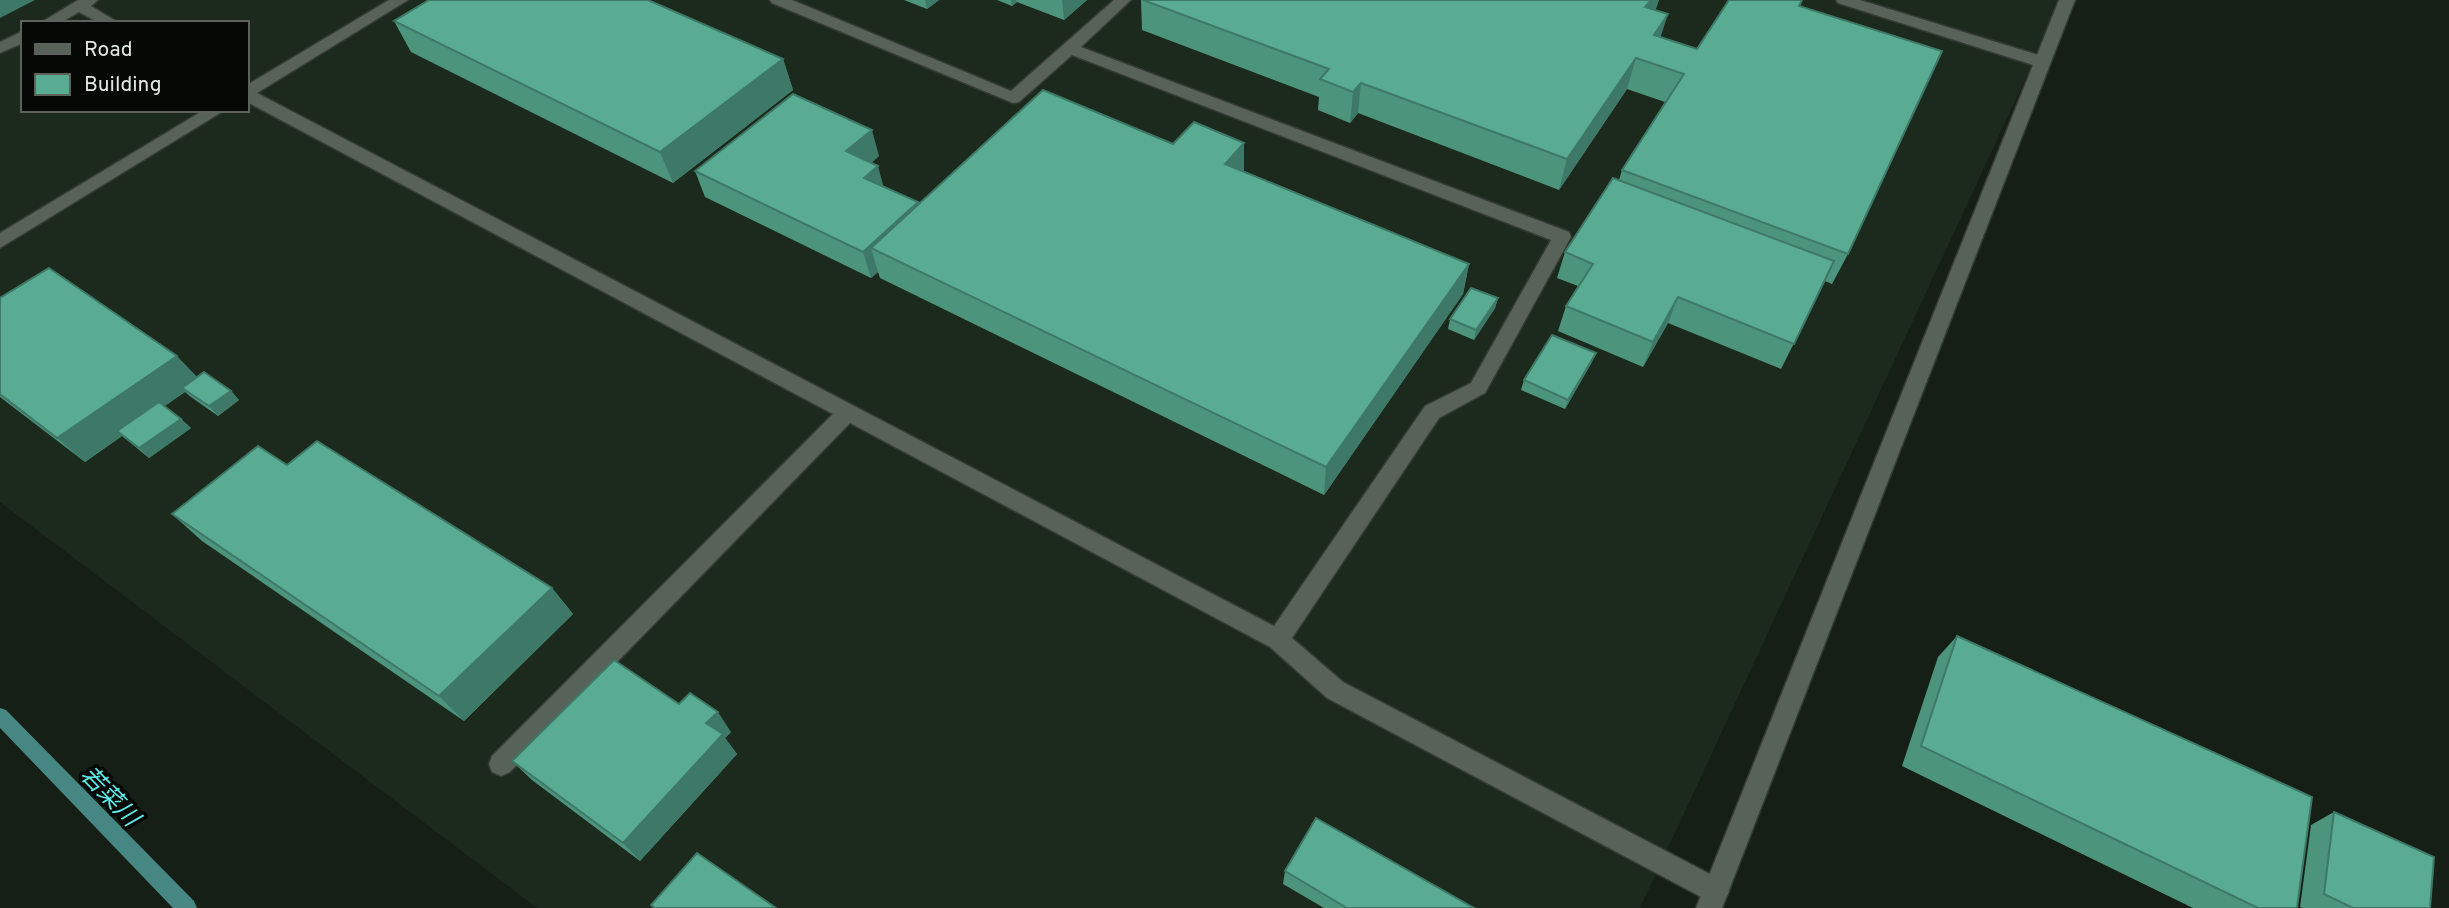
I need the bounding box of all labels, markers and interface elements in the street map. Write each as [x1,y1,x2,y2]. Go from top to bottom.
legend [21,21,248,112]
text: Road [84,37,133,64]
text: Building [84,72,162,99]
water label: 若菜川 [73,761,146,836]

